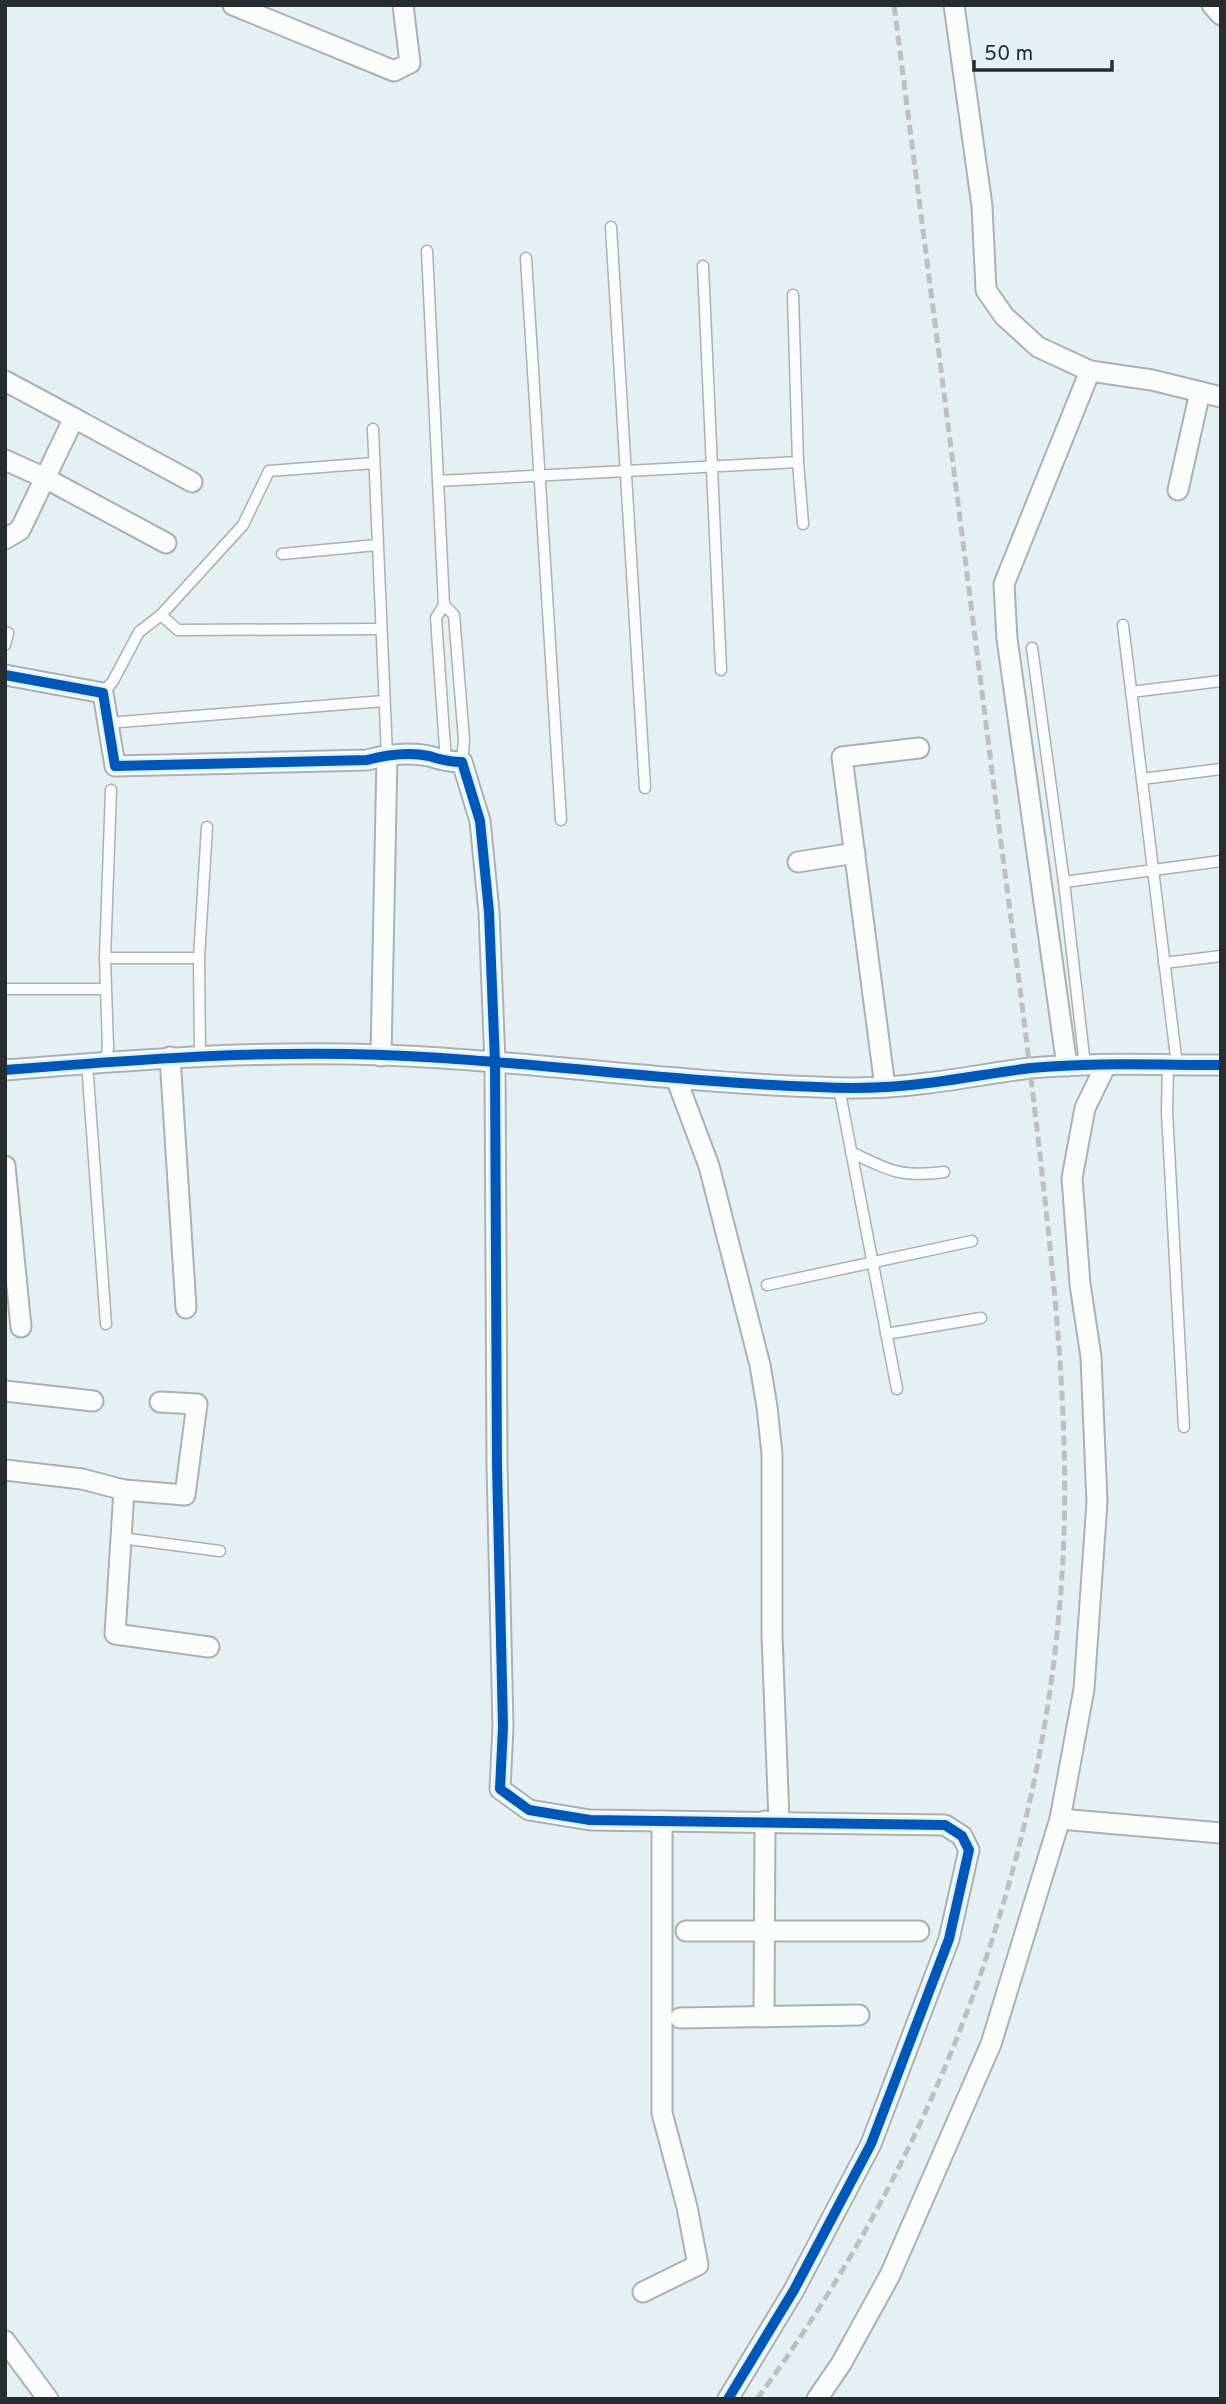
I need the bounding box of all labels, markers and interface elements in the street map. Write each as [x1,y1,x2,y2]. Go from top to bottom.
scale bar [974,28,1112,72]
text: 50 m [984,41,1033,68]

